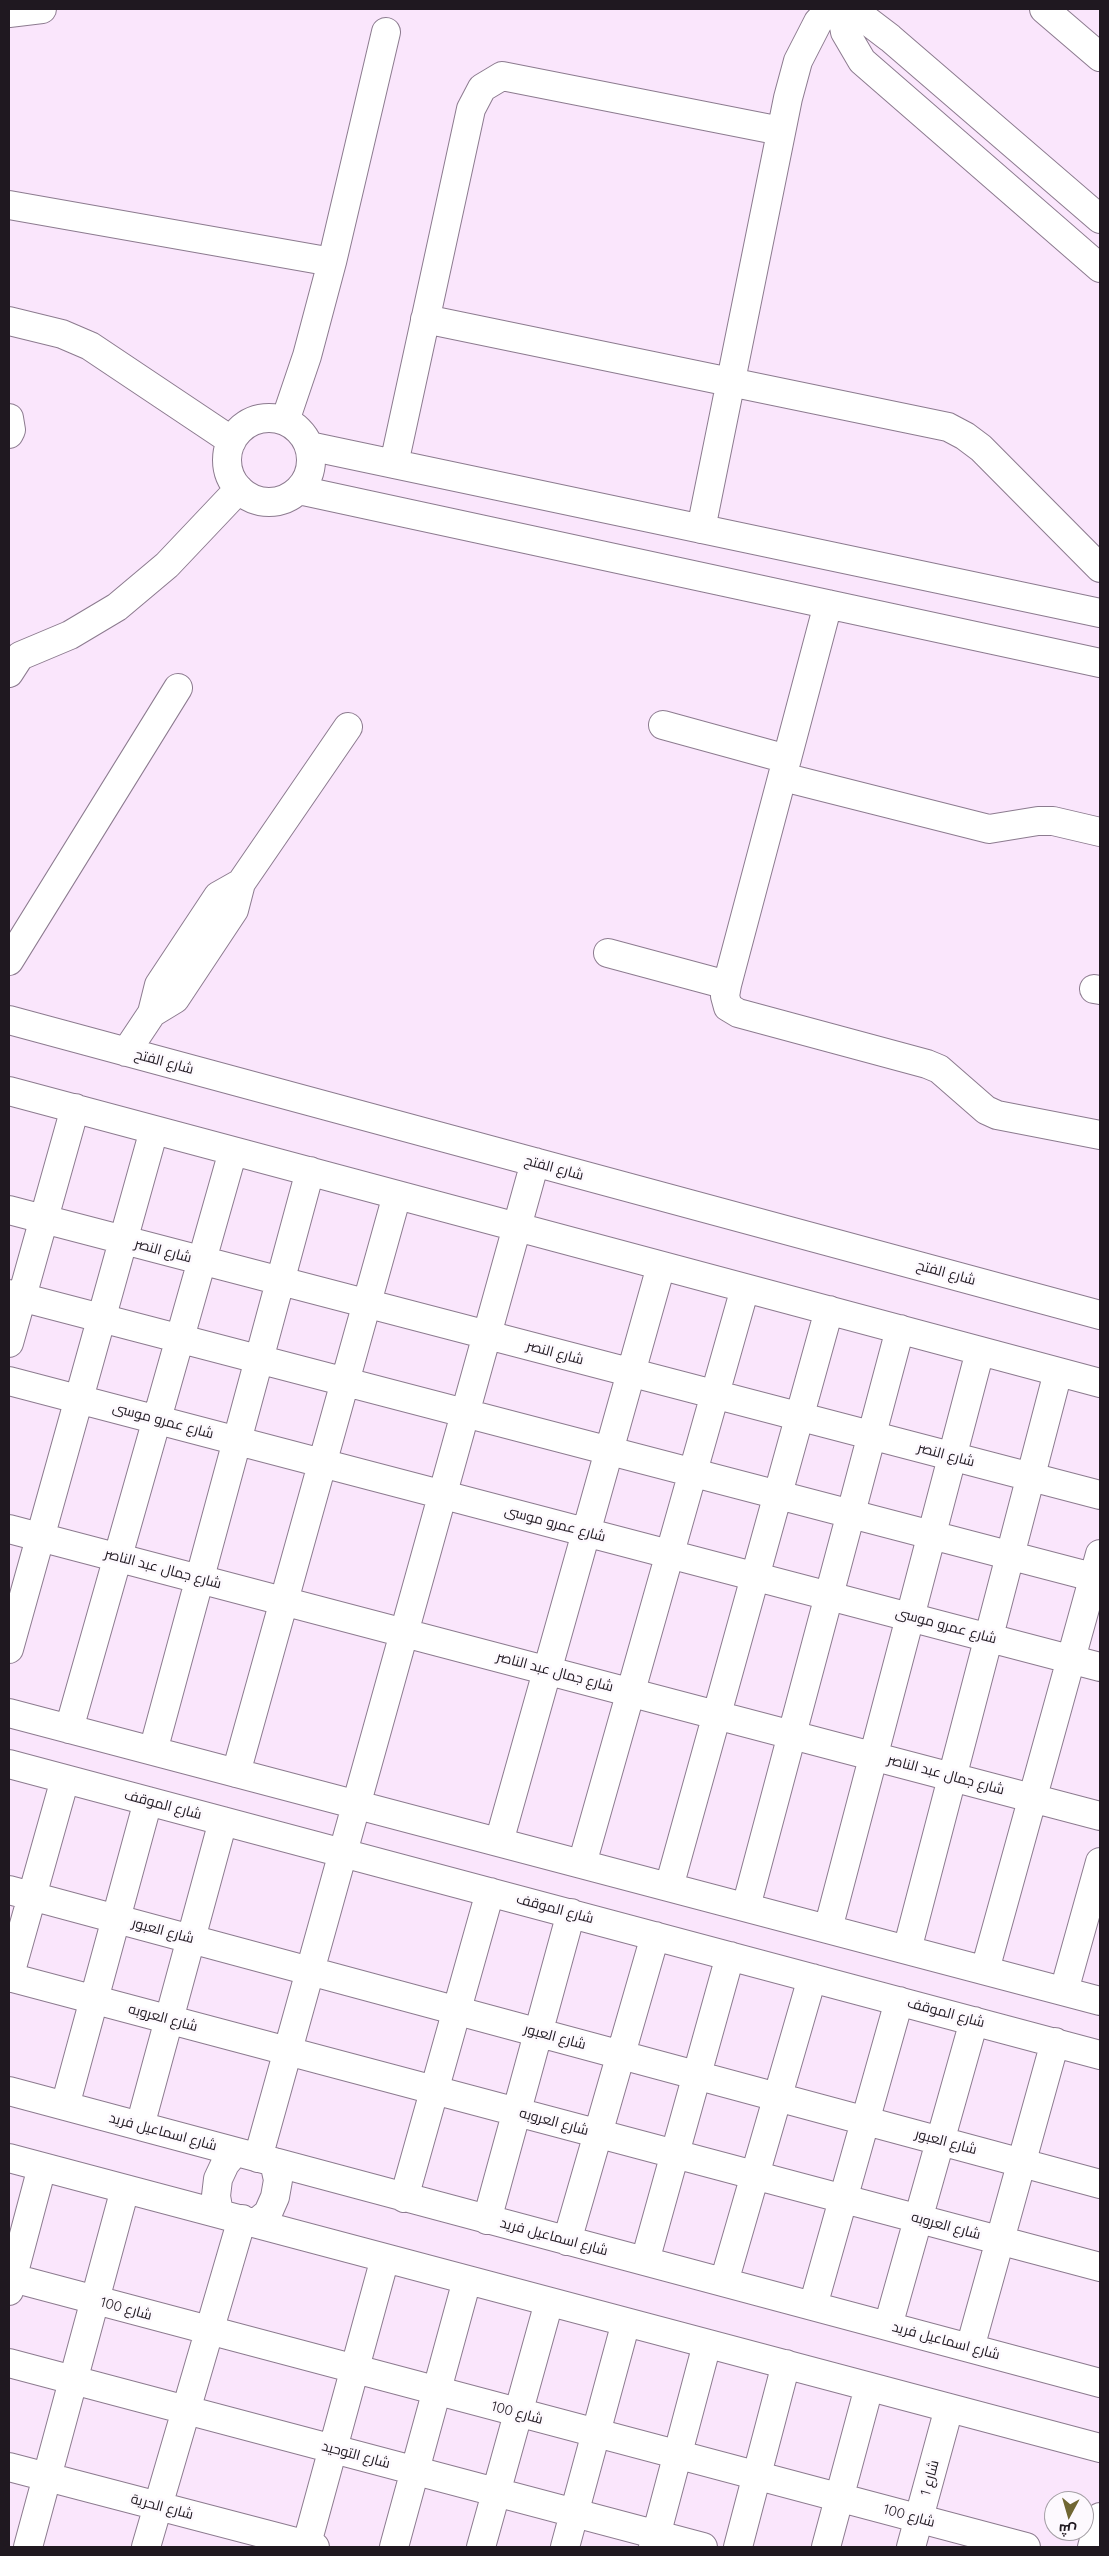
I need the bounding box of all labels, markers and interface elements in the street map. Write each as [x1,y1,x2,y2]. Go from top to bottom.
street label: شارع الفتح [133,1046,195,1078]
street label: شارع الفتح [523,1152,585,1184]
street label: شارع النصر [133,1235,193,1267]
street label: شارع الفتح [915,1257,977,1289]
street label: شارع النصر [525,1337,585,1369]
street label: شارع عمرو موسى [111,1399,215,1443]
street label: شارع النصر [916,1439,976,1471]
street label: شارع عمرو موسى [503,1502,607,1546]
street label: شارع جمال عبد الناصر [103,1545,223,1593]
street label: شارع عمرو موسى [894,1604,998,1648]
street label: شارع جمال عبد الناصر [495,1648,615,1696]
street label: شارع جمال عبد الناصر [886,1751,1006,1799]
street label: شارع الموقف [122,1787,204,1823]
street label: شارع الموقف [514,1891,596,1927]
street label: شارع العبور [130,1915,196,1947]
street label: شارع الموقف [905,1995,987,2031]
street label: شارع العروبه [126,2001,200,2035]
street label: شارع العبور [522,2021,588,2053]
street label: شارع العروبه [517,2105,591,2139]
street label: شارع اسماعيل فريد [107,2110,219,2154]
street label: شارع العبور [913,2126,979,2158]
street label: شارع العروبه [909,2209,983,2243]
street label: شارع اسماعيل فريد [498,2215,610,2259]
street label: شارع 100 [98,2294,154,2324]
street label: شارع اسماعيل فريد [890,2319,1002,2363]
street label: شارع 100 [489,2398,545,2428]
street label: شارع التوحيد [320,2438,392,2472]
street label: شارع 1 [917,2458,943,2498]
street label: شارع الحرية [129,2491,195,2523]
north arrow [1044,2491,1094,2541]
street label: شارع 100 [881,2501,937,2531]
text: ش [1058,2520,1077,2540]

